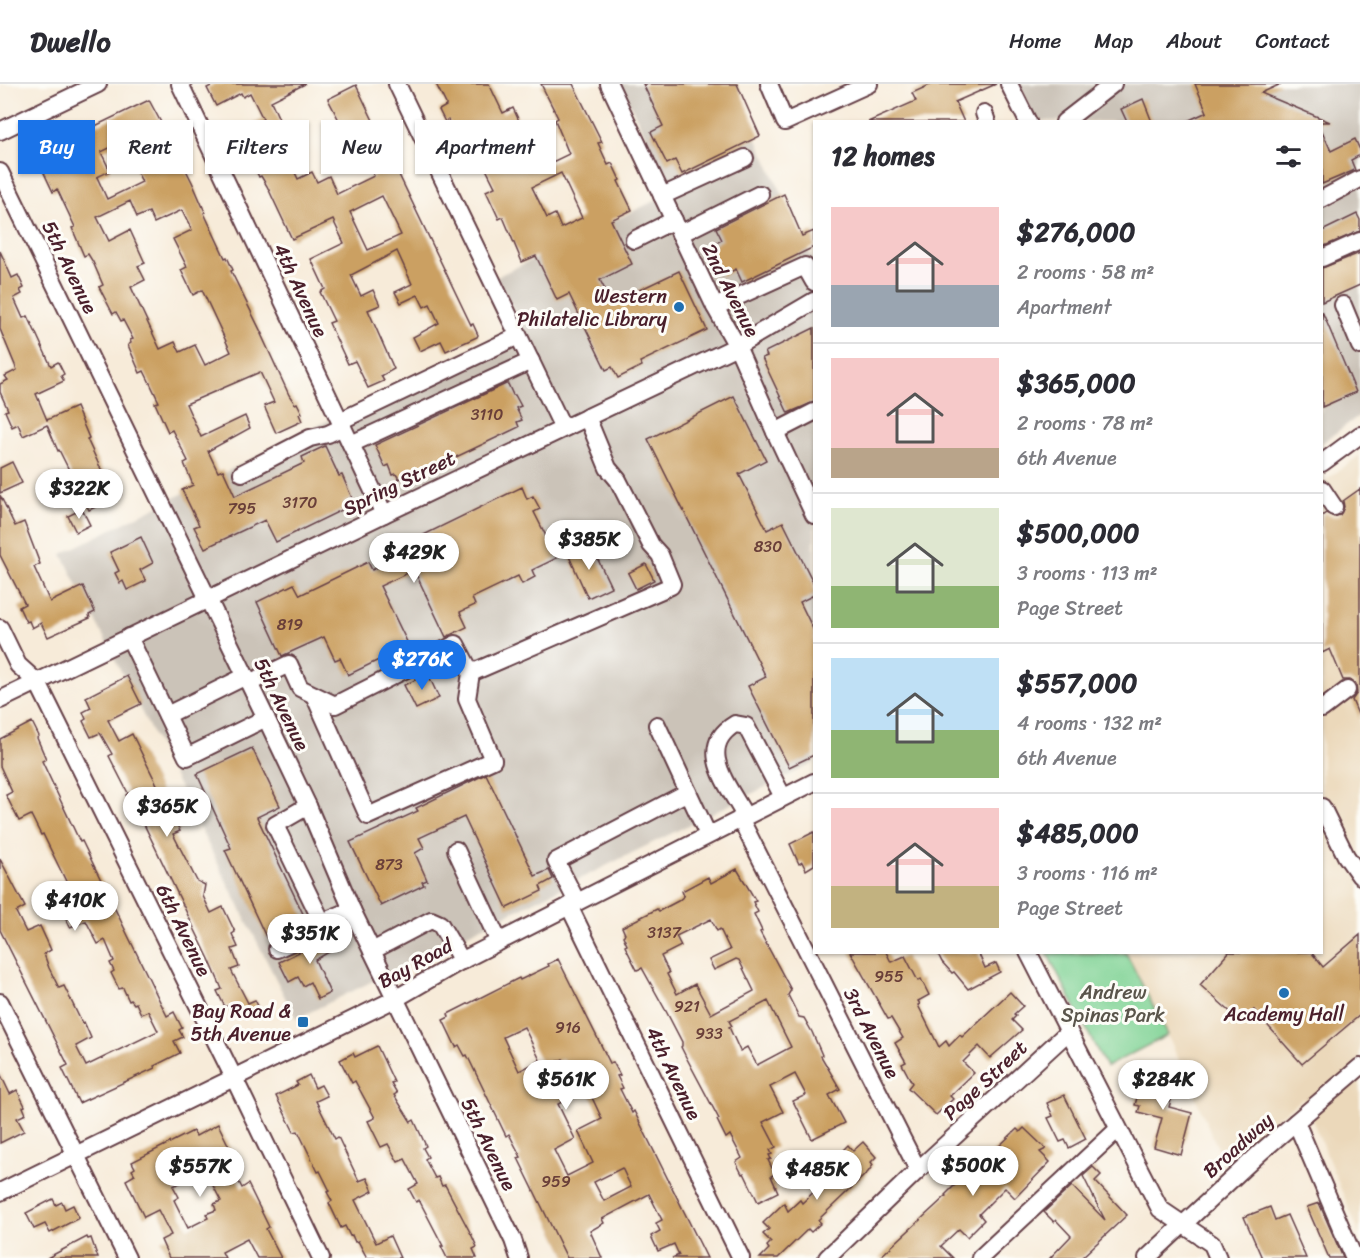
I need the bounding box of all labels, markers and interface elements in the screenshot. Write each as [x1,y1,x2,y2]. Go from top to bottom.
text: Dwello [30,17,111,66]
text: Home [1009,22,1061,60]
text: Map [1094,22,1133,60]
text: About [1166,22,1223,60]
text: Contact [1256,22,1330,60]
chip: Buy [18,120,95,174]
chip: Rent [107,120,193,174]
chip: Filters [205,120,309,174]
chip: New [321,120,403,174]
chip: Apartment [415,120,556,174]
text: 12 homes [831,133,935,179]
icon: filters [1272,140,1305,173]
text: $276,000 [1017,209,1135,255]
street label: 5th Avenue [32,214,107,320]
icon: home [879,231,951,303]
street label: 4th Avenue [263,237,338,344]
street label: 2nd Avenue [692,237,769,344]
text: 2 rooms · 58 m² [1017,255,1154,290]
place label: Western Philatelic Library [517,279,668,337]
text: Apartment [1017,290,1111,325]
marker: Western Philatelic Library [672,300,686,314]
text: $365,000 [1017,360,1136,406]
icon: home [879,382,951,454]
house number: 3110 [471,400,503,429]
text: 2 rooms · 78 m² [1017,406,1153,441]
street label: Spring Street [337,441,462,526]
text: 6th Avenue [1017,441,1117,476]
pin: $322K [37,469,121,520]
text: $322K [49,471,109,506]
house number: 3170 [283,488,317,517]
house number: 795 [228,494,257,523]
text: $500,000 [1017,510,1140,556]
pin: $385K [547,520,631,571]
text: $385K [559,522,619,557]
house number: 830 [754,532,782,561]
icon: home [879,532,951,604]
pin: $429K [372,533,456,584]
text: $429K [383,535,445,570]
text: 3 rooms · 113 m² [1017,556,1158,591]
text: Page Street [1017,591,1123,626]
house number: 819 [277,610,303,639]
pin: $276K [380,640,464,691]
text: $276K [392,642,452,677]
street label: 5th Avenue [244,651,319,757]
text: $557,000 [1017,660,1137,706]
icon: home [879,682,951,754]
text: 4 rooms · 132 m² [1017,706,1162,741]
text: 6th Avenue [1017,741,1117,776]
pin: $365K [125,787,209,838]
text: $365K [137,789,197,824]
text: $485,000 [1017,810,1139,856]
icon: home [879,832,951,904]
house number: 873 [375,850,403,879]
text: 3 rooms · 116 m² [1017,856,1158,891]
street label: 6th Avenue [146,878,221,983]
pin: $410K [33,881,117,932]
text: $410K [45,883,105,918]
text: Page Street [1017,891,1123,926]
pin: $351K [268,914,352,965]
text: $351K [281,916,339,951]
house number: 3137 [647,918,682,947]
street label: Bay Road [371,928,460,998]
house number: 955 [874,962,904,991]
park label: Andrew Spinas Park [1061,975,1165,1033]
street label: 3rd Avenue [834,981,910,1085]
marker: Academy Hall [1277,986,1291,1000]
house number: 921 [674,992,700,1021]
place label: Bay Road & 5th Avenue [191,994,291,1052]
place label: Academy Hall [1223,997,1345,1032]
house number: 916 [555,1013,581,1042]
marker: Bay Road & 5th Avenue [296,1015,310,1029]
house number: 933 [695,1019,723,1048]
street label: 4th Avenue [636,1020,712,1126]
street label: Page Street [935,1031,1036,1129]
pin: $561K [524,1060,608,1111]
pin: $284K [1121,1060,1205,1111]
text: $561K [537,1062,595,1097]
text: $284K [1132,1062,1194,1097]
street label: 5th Avenue [451,1091,526,1197]
street label: Broadway [1195,1103,1282,1187]
pin: $500K [931,1146,1015,1197]
pin: $557K [158,1147,242,1198]
text: $500K [941,1148,1005,1183]
text: $557K [169,1149,231,1184]
pin: $485K [775,1150,859,1201]
text: $485K [786,1152,848,1187]
house number: 959 [541,1167,571,1196]

